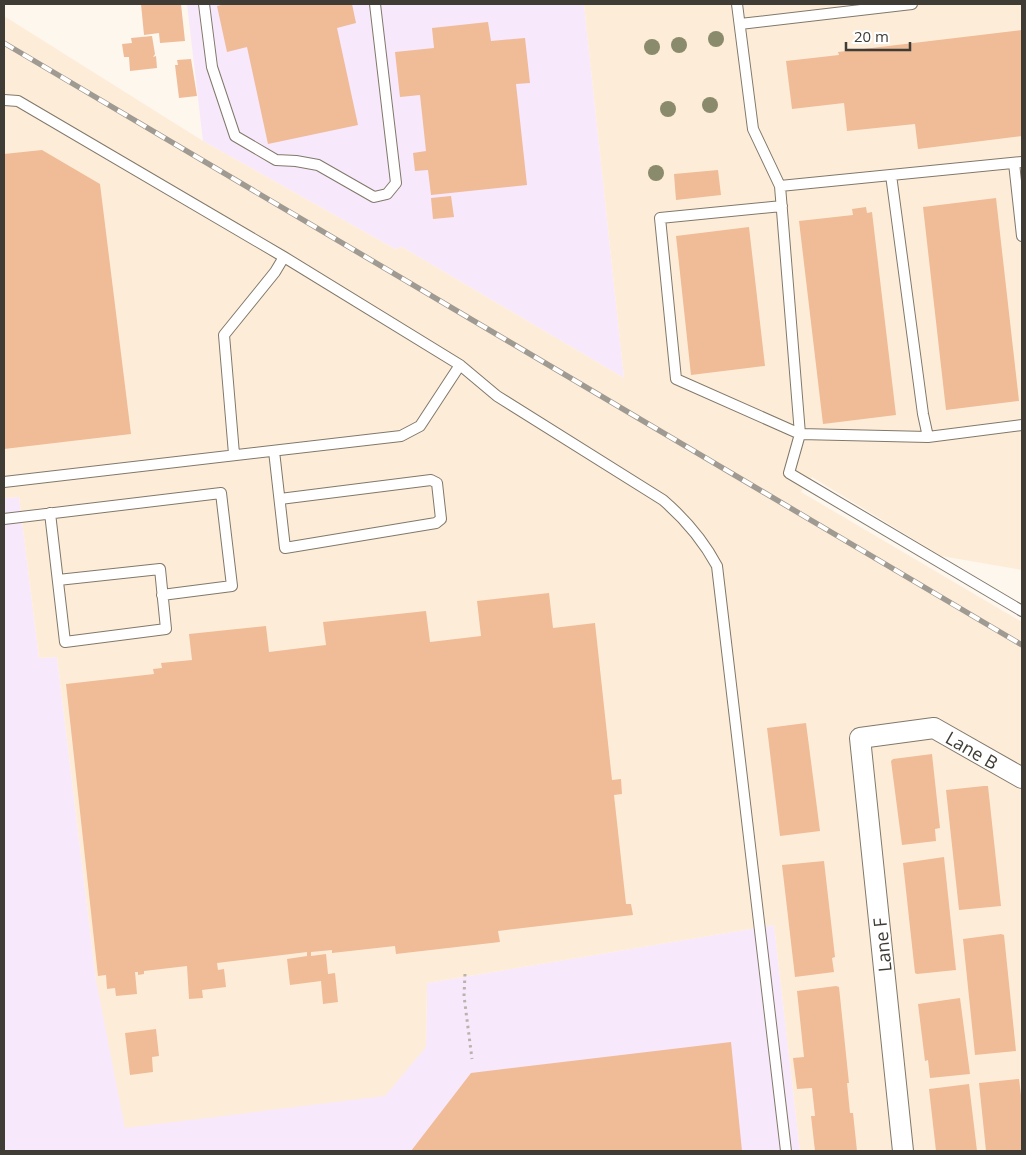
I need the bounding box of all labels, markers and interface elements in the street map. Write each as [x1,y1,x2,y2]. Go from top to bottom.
scale bar [846,20,910,52]
text: 20 m [854,26,889,46]
street label: Lane B [941,725,1003,775]
street label: Lane F [867,917,897,973]

